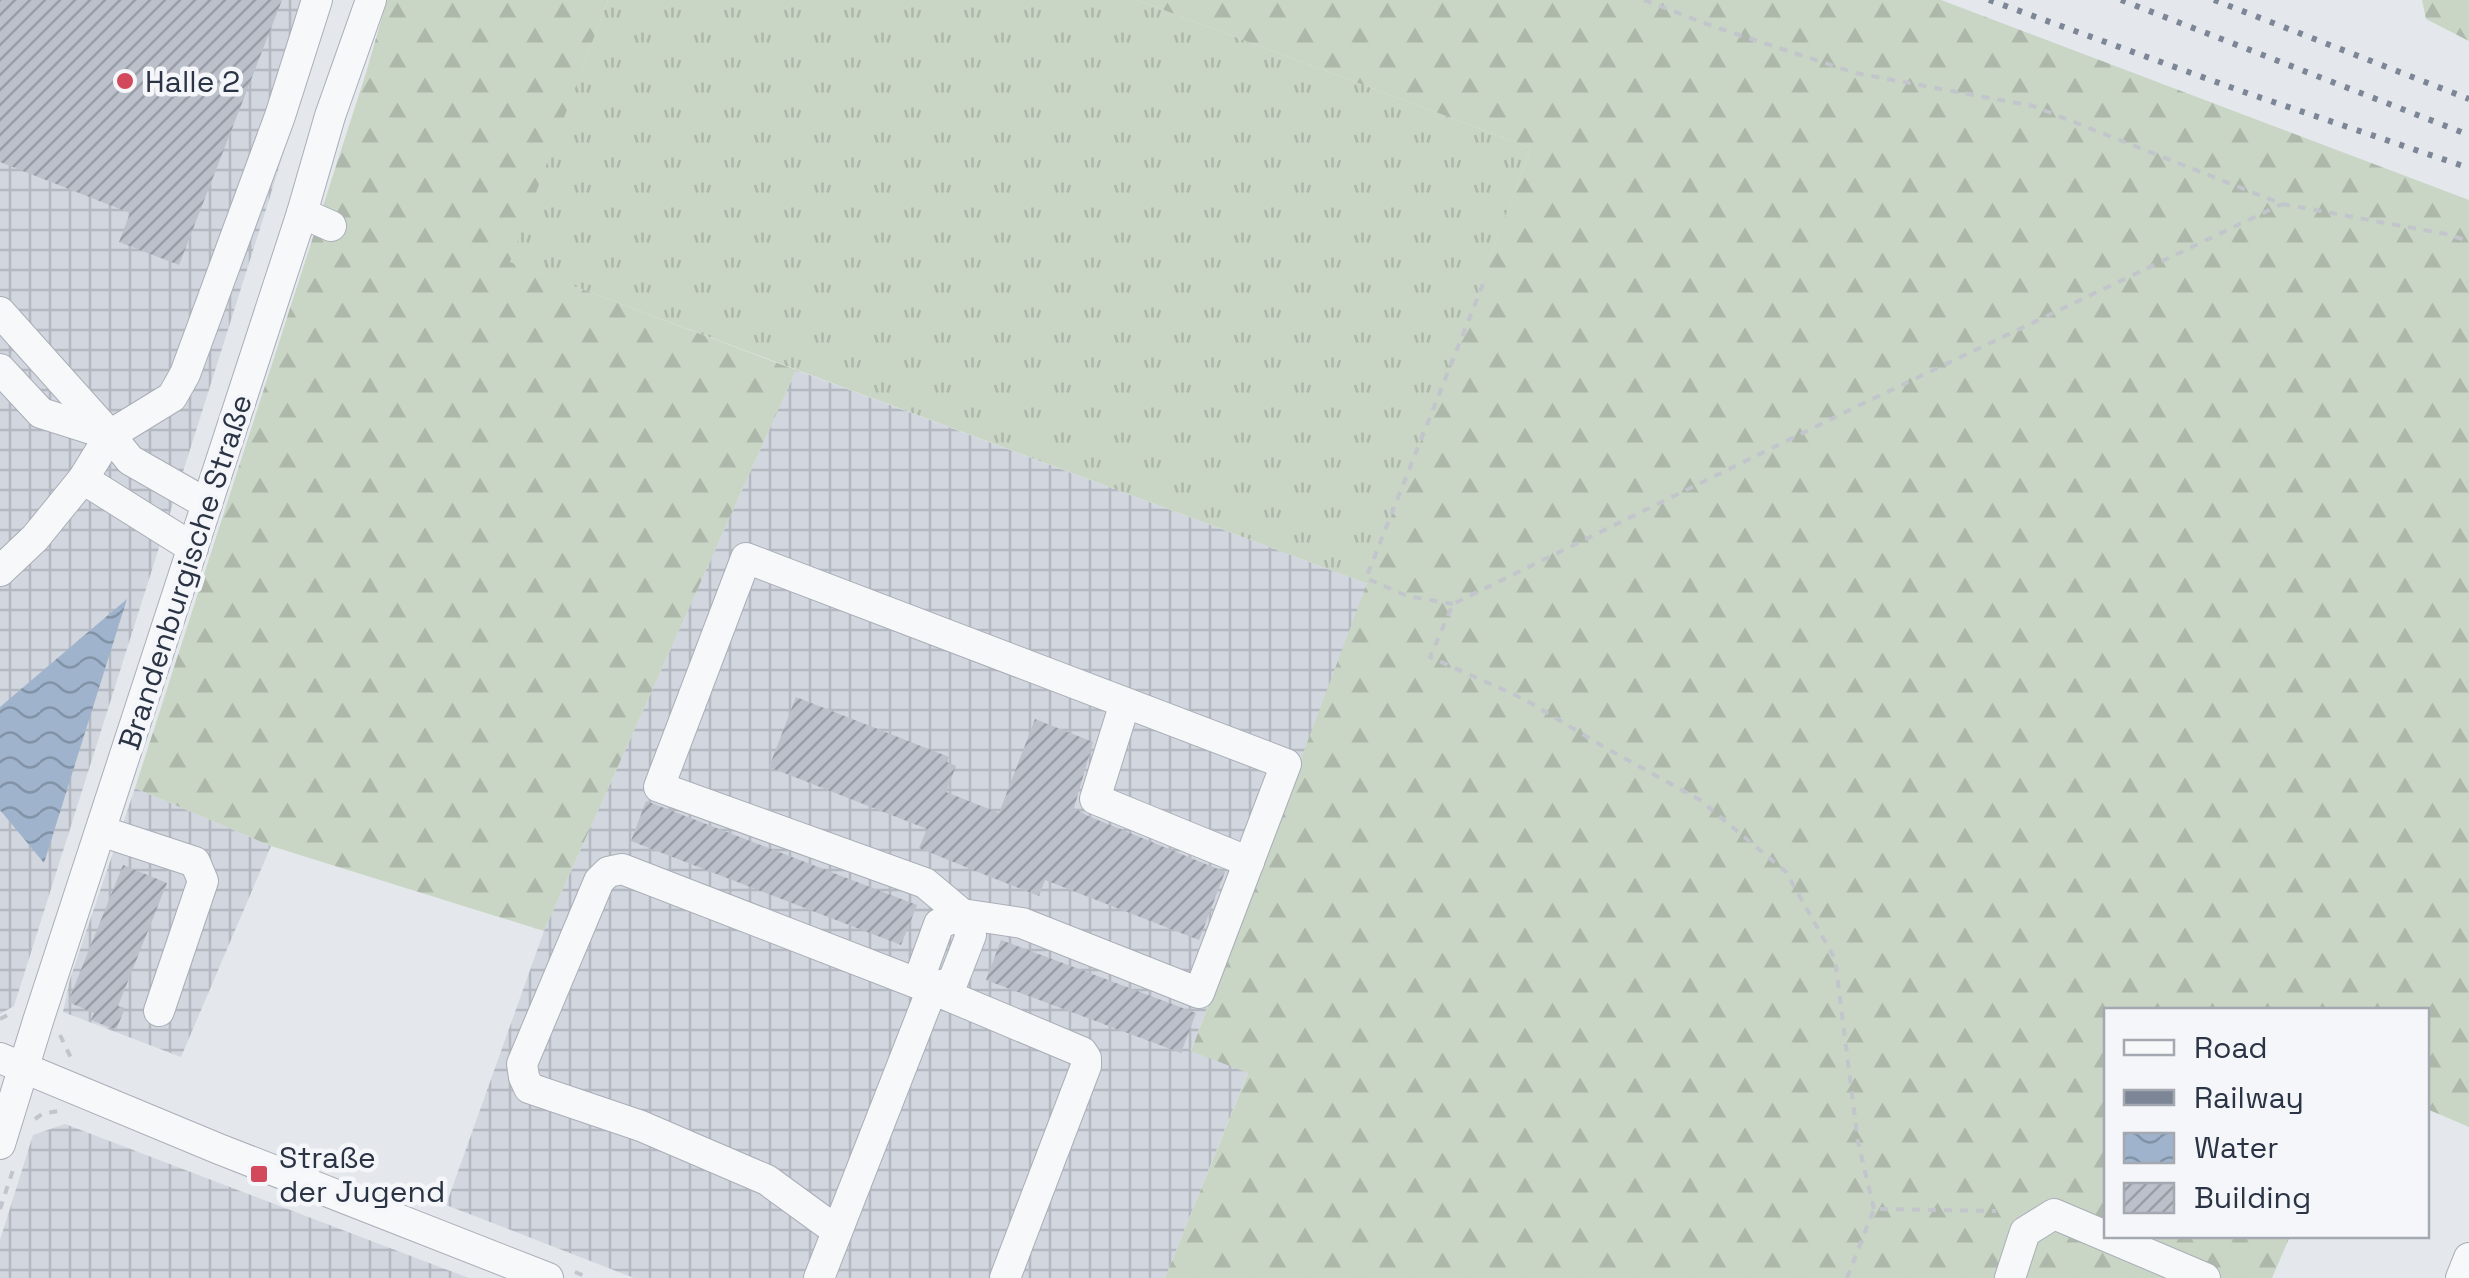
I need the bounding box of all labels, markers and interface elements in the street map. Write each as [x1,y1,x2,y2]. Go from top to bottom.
place label: Halle 2 [145,62,240,101]
marker: Halle 2 [114,70,136,92]
street label: Brandenburgische Straße [109,389,261,755]
legend [2104,1008,2429,1238]
text: Road [2194,1028,2268,1067]
text: Railway [2194,1078,2304,1117]
text: Water [2194,1128,2279,1167]
place label: Straße der Jugend [279,1138,445,1211]
marker: Straße der Jugend [248,1163,270,1185]
text: Building [2194,1178,2311,1217]

